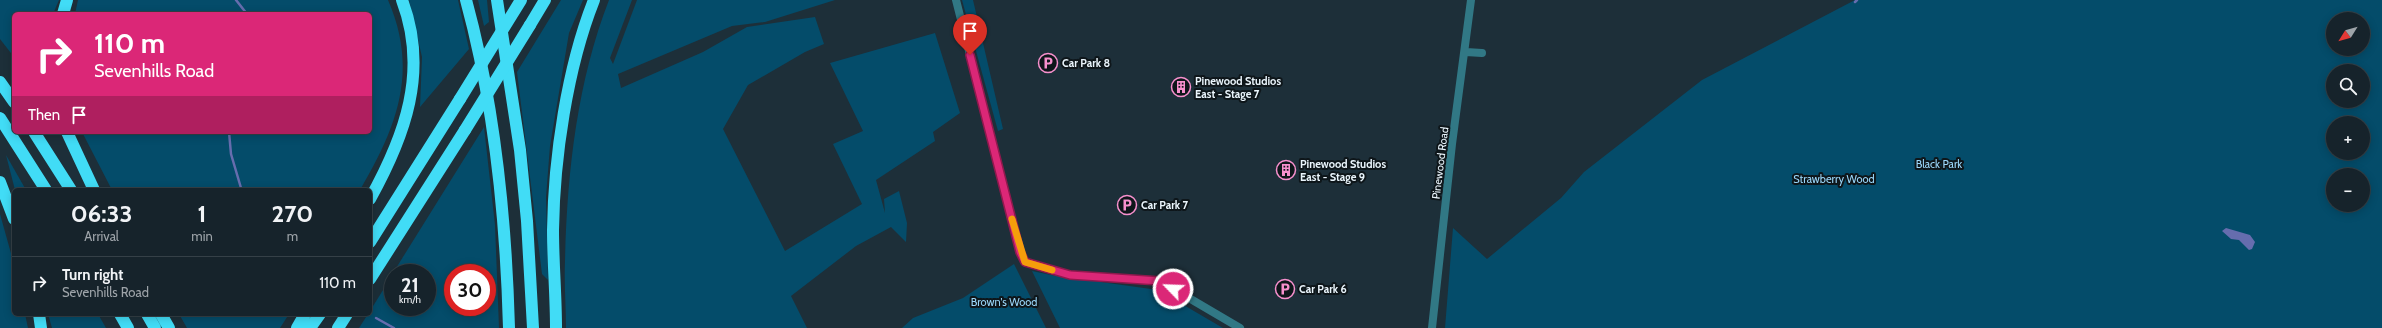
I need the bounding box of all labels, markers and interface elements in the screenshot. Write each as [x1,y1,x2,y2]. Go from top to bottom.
north arrow [2326,12,2370,56]
map controls [2326,12,2370,212]
pin [953,14,987,55]
icon: arrive [959,20,981,42]
text: 110 m [94,26,165,60]
icon: right [28,28,80,80]
parking icon: Car Park 8 [1037,52,1059,74]
place label: Car Park 8 [1062,56,1111,70]
text: Sevenhills Road [94,60,214,82]
button: search [2326,64,2370,108]
place label: Pinewood Studios East - Stage 7 [1195,74,1281,101]
building icon: Pinewood Studios East - Stage 7 [1170,76,1192,98]
icon: arrive [68,104,90,126]
text: Then [28,106,60,124]
button: + [2326,116,2370,160]
street label: Pinewood Road [1429,126,1451,200]
place label: Pinewood Studios East - Stage 9 [1300,157,1386,184]
park label: Black Park [1916,157,1962,171]
building icon: Pinewood Studios East - Stage 9 [1275,159,1297,181]
button: − [2326,168,2370,212]
park label: Strawberry Wood [1793,172,1875,186]
parking icon: Car Park 7 [1116,194,1138,216]
place label: Car Park 7 [1141,198,1189,212]
text: 06:33 [71,199,132,228]
text: 1 [198,199,206,228]
text: 270 [272,199,313,228]
text: Arrival [84,228,119,244]
text: min [191,228,213,244]
text: m [287,228,298,244]
speed limit sign: 30 [444,264,496,316]
text: Turn right [62,266,123,284]
position arrow [1152,268,1194,310]
icon: right [28,272,50,294]
text: 21 [401,273,419,297]
text: 110 m [319,274,356,292]
parking icon: Car Park 6 [1274,278,1296,300]
place label: Car Park 6 [1299,282,1347,296]
text: Sevenhills Road [62,284,149,300]
text: km/h [399,293,421,306]
park label: Brown's Wood [971,295,1037,309]

